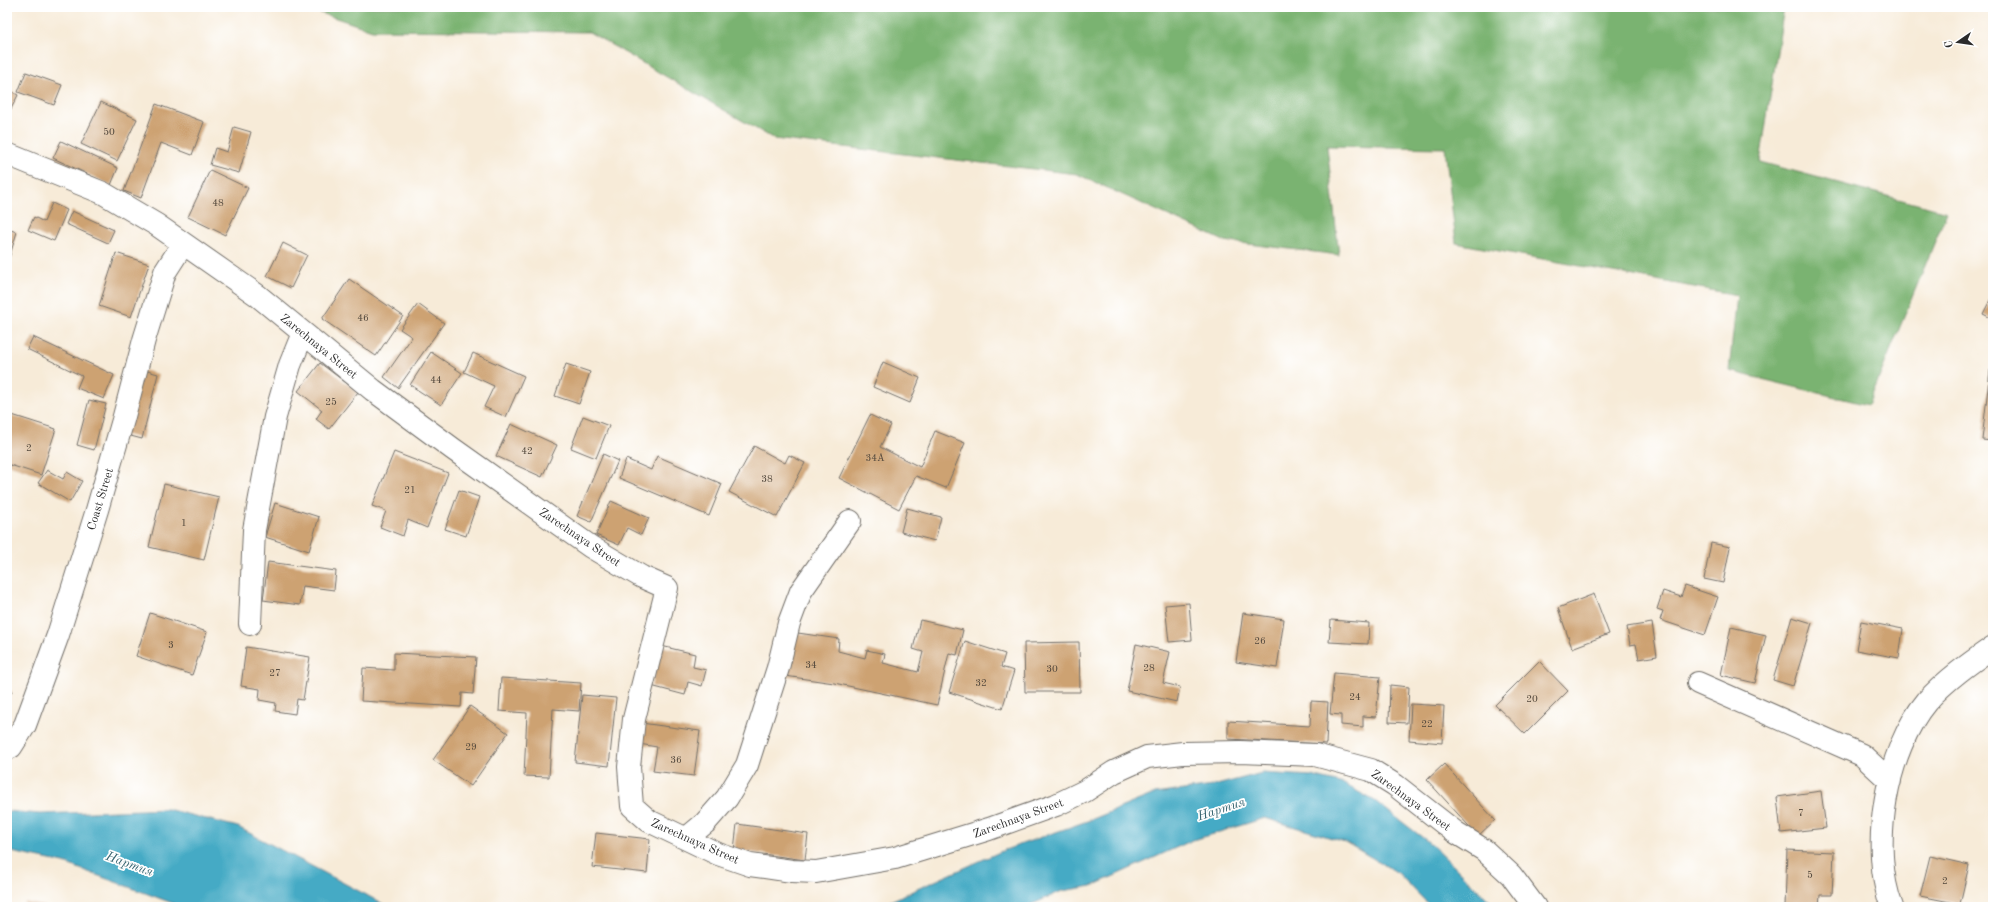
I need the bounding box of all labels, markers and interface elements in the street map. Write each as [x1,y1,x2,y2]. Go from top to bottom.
north arrow [1938,22,1978,62]
text: С [1944,39,1956,49]
house number: 50 [103,127,115,137]
house number: 48 [212,198,224,208]
street label: Zarechnaya Street [278,312,359,381]
house number: 46 [357,313,369,323]
house number: 44 [430,375,442,385]
house number: 25 [325,397,337,407]
house number: 2 [26,443,32,453]
house number: 42 [521,446,533,456]
house number: 34А [865,453,885,463]
street label: Coast Street [86,467,116,532]
house number: 38 [761,474,773,484]
house number: 21 [404,485,416,495]
street label: Zarechnaya Street [537,506,622,569]
house number: 1 [181,518,187,528]
house number: 26 [1254,636,1266,646]
house number: 3 [168,640,174,650]
house number: 34 [805,660,817,670]
house number: 28 [1143,663,1155,673]
house number: 30 [1046,664,1058,674]
house number: 27 [269,668,281,678]
house number: 32 [975,678,987,688]
house number: 24 [1349,692,1361,702]
house number: 20 [1526,694,1538,704]
house number: 22 [1421,719,1433,729]
house number: 29 [465,742,477,752]
house number: 36 [670,755,682,765]
street label: Zarechnaya Street [1368,768,1452,834]
water label: Нартия [1195,796,1247,824]
street label: Zarechnaya Street [972,797,1065,841]
house number: 7 [1798,808,1804,818]
street label: Zarechnaya Street [649,817,741,867]
water label: Нартия [103,850,155,879]
house number: 5 [1807,870,1813,880]
house number: 2 [1942,876,1948,886]

